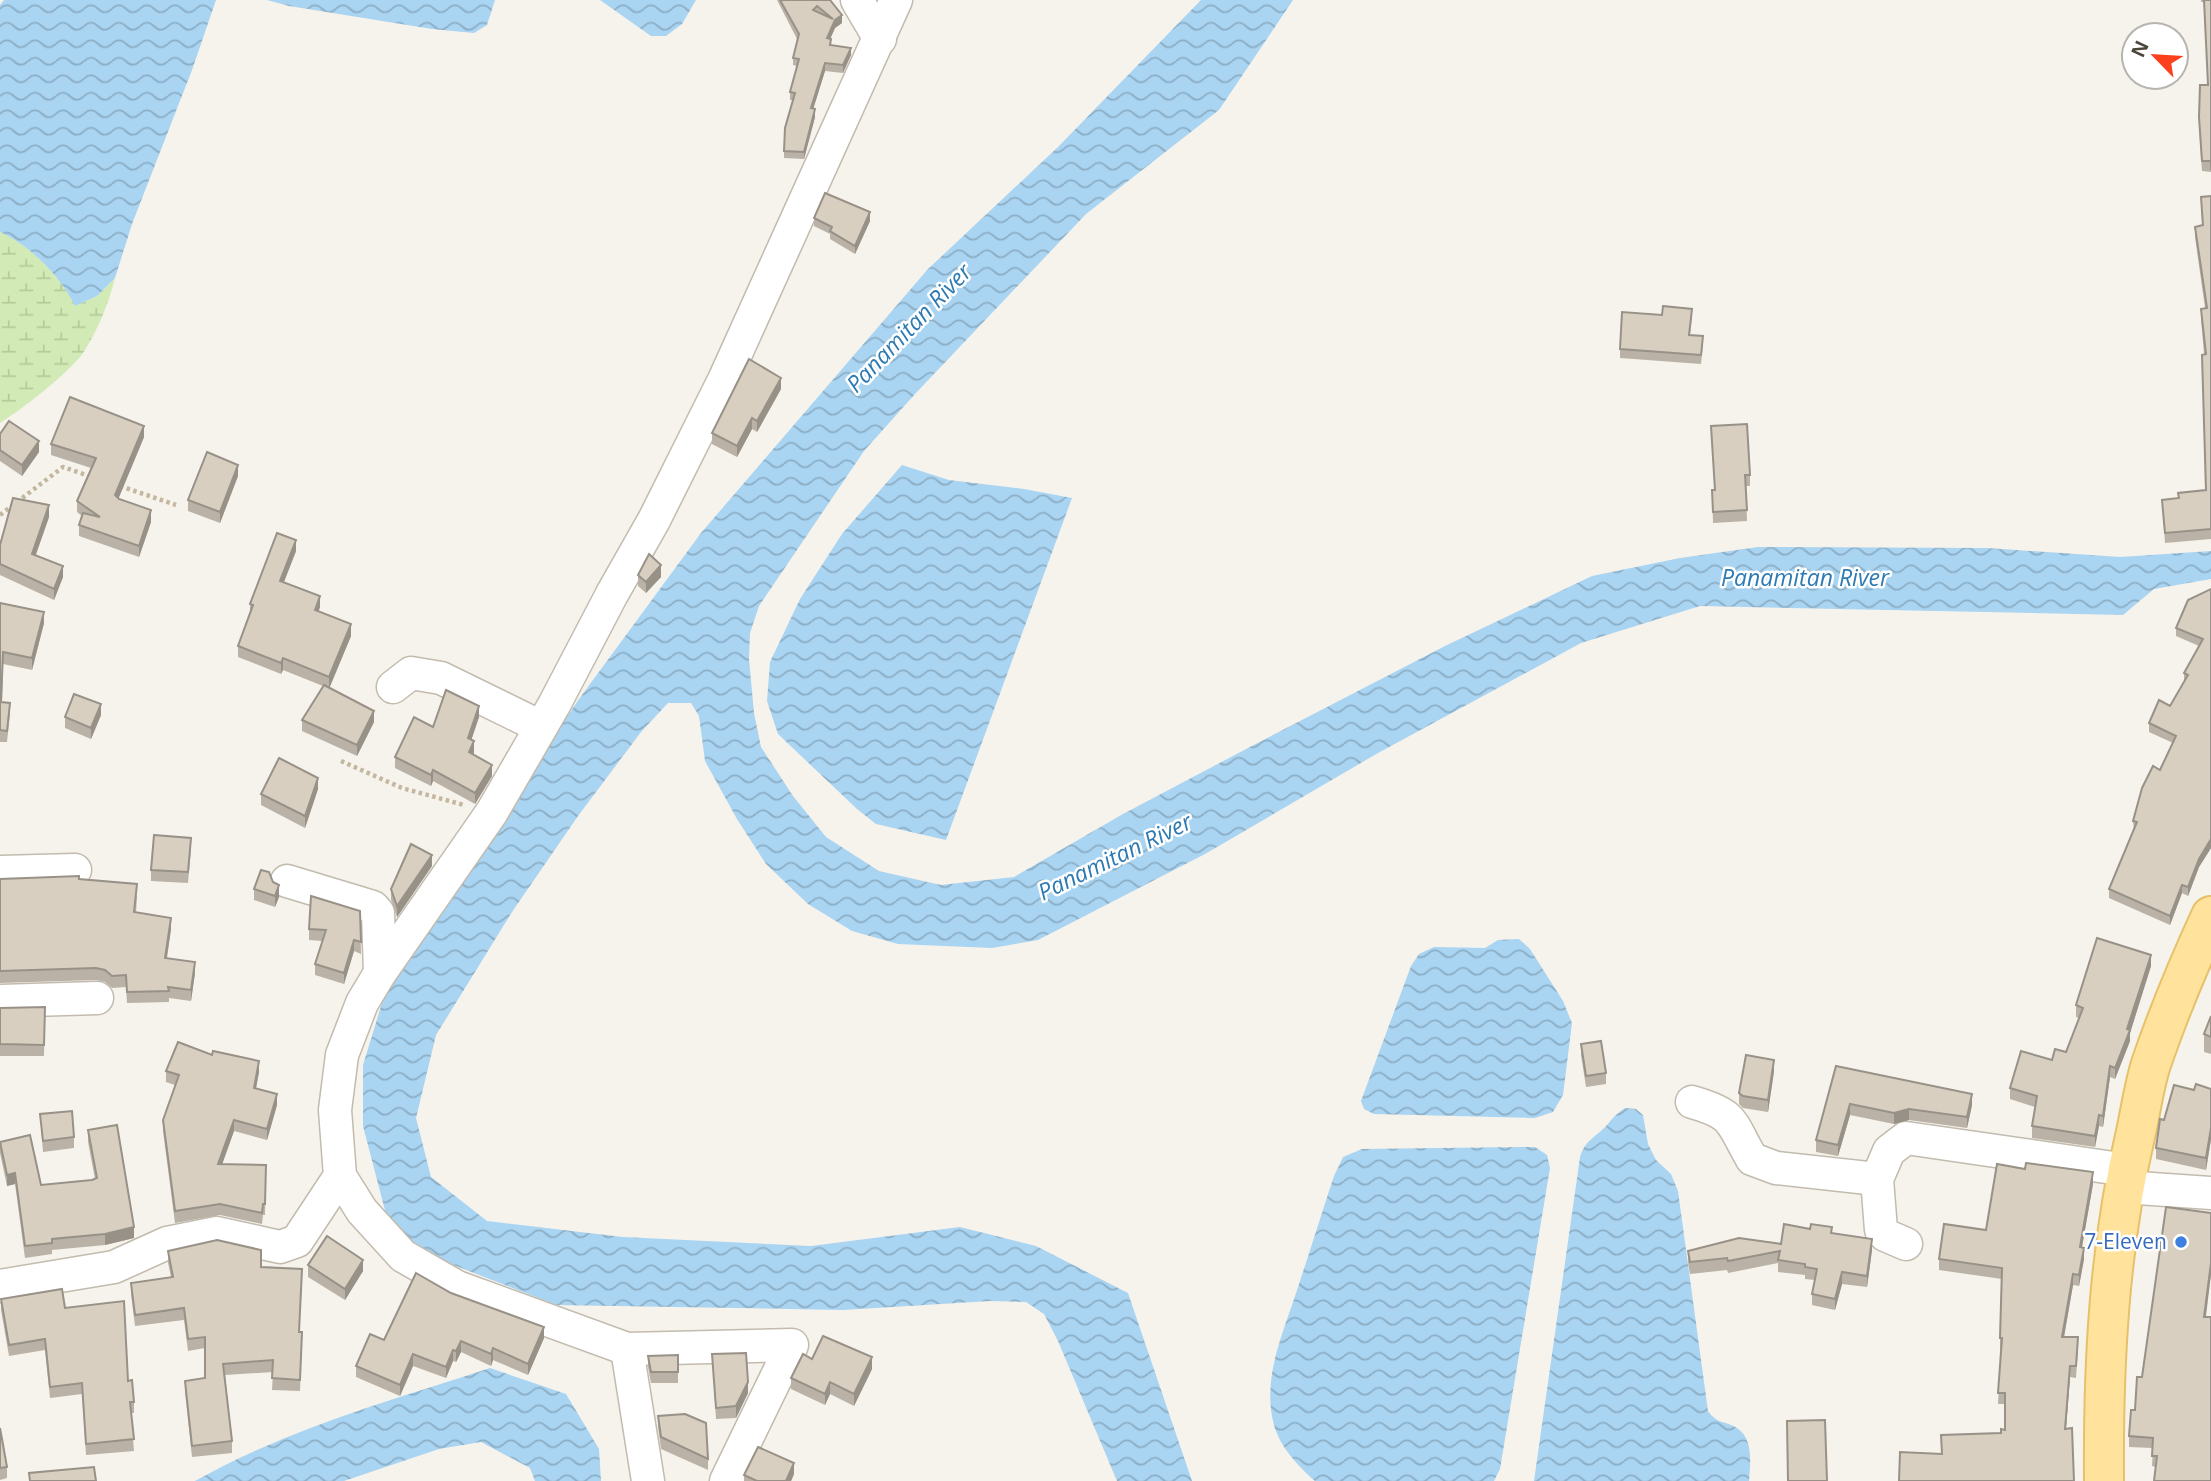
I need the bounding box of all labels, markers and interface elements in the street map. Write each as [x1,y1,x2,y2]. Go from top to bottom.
north arrow [2120,21,2190,91]
text: N [2125,36,2155,61]
water label: Panamitan River [838,255,979,399]
water label: Panamitan River [1721,561,1890,593]
water label: Panamitan River [1032,804,1198,907]
place label: 7-Eleven [2084,1227,2167,1255]
marker: 7-Eleven [2173,1234,2189,1250]

